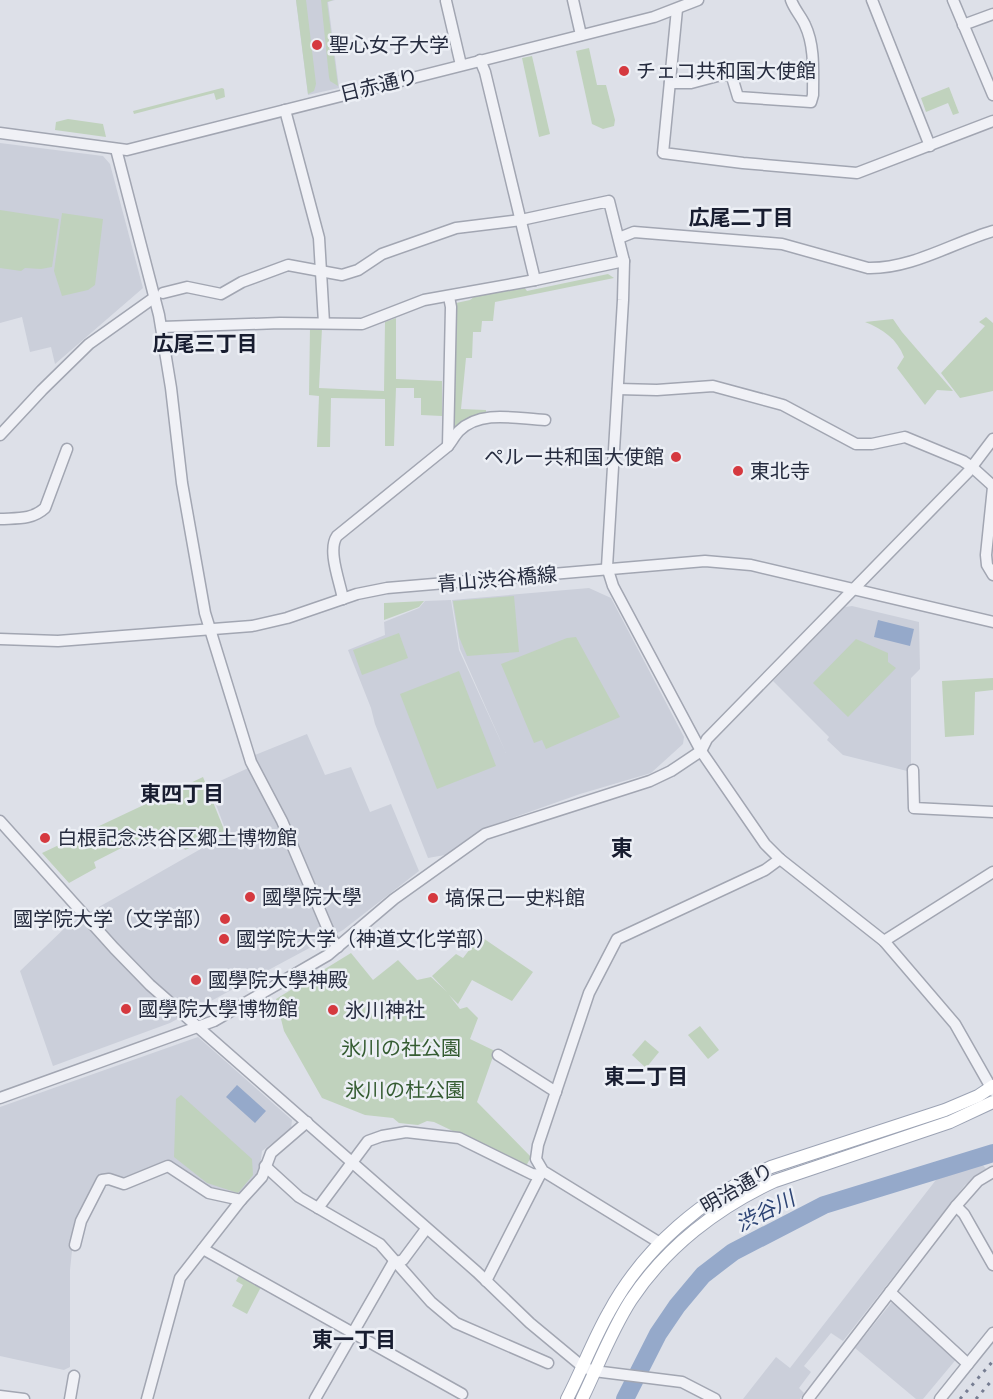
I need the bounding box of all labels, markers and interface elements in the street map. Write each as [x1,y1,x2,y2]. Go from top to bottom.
place label: 聖心女子大学 [329,33,449,57]
marker: 聖心女子大学 [310,38,324,52]
place label: チェコ共和国大使館 [636,59,816,83]
street label: 日赤通り [337,64,421,106]
marker: チェコ共和国大使館 [617,64,631,78]
district label: 広尾二丁目 [689,205,794,230]
district label: 広尾三丁目 [153,331,258,356]
place label: ペルー共和国大使館 [484,445,664,469]
marker: ペルー共和国大使館 [669,450,683,464]
place label: 東北寺 [750,459,810,483]
marker: 東北寺 [731,464,745,478]
street label: 青山渋谷橋線 [436,562,558,596]
district label: 東四丁目 [140,781,224,806]
place label: 白根記念渋谷区郷土博物館 [57,826,297,850]
marker: 白根記念渋谷区郷土博物館 [38,831,52,845]
district label: 東 [611,836,633,861]
place label: 國學院大學 [262,885,362,909]
place label: 塙保己一史料館 [445,886,585,910]
marker: 國學院大學 [243,890,257,904]
marker: 塙保己一史料館 [426,891,440,905]
place label: 國学院大学（文学部） [13,907,213,931]
marker: 國学院大学（文学部） [218,912,232,926]
place label: 國学院大学（神道文化学部） [236,927,496,951]
marker: 國学院大学（神道文化学部） [217,932,231,946]
place label: 國學院大學神殿 [208,968,348,992]
marker: 國學院大學神殿 [189,973,203,987]
place label: 國學院大學博物館 [138,997,298,1021]
place label: 氷川神社 [345,998,425,1022]
marker: 國學院大學博物館 [119,1002,133,1016]
marker: 氷川神社 [326,1003,340,1017]
park label: 氷川の社公園 [341,1036,461,1060]
district label: 東二丁目 [604,1064,688,1089]
park label: 氷川の杜公園 [345,1078,465,1102]
street label: 明治通り [696,1158,778,1218]
water label: 渋谷川 [731,1185,801,1236]
district label: 東一丁目 [312,1327,396,1352]

